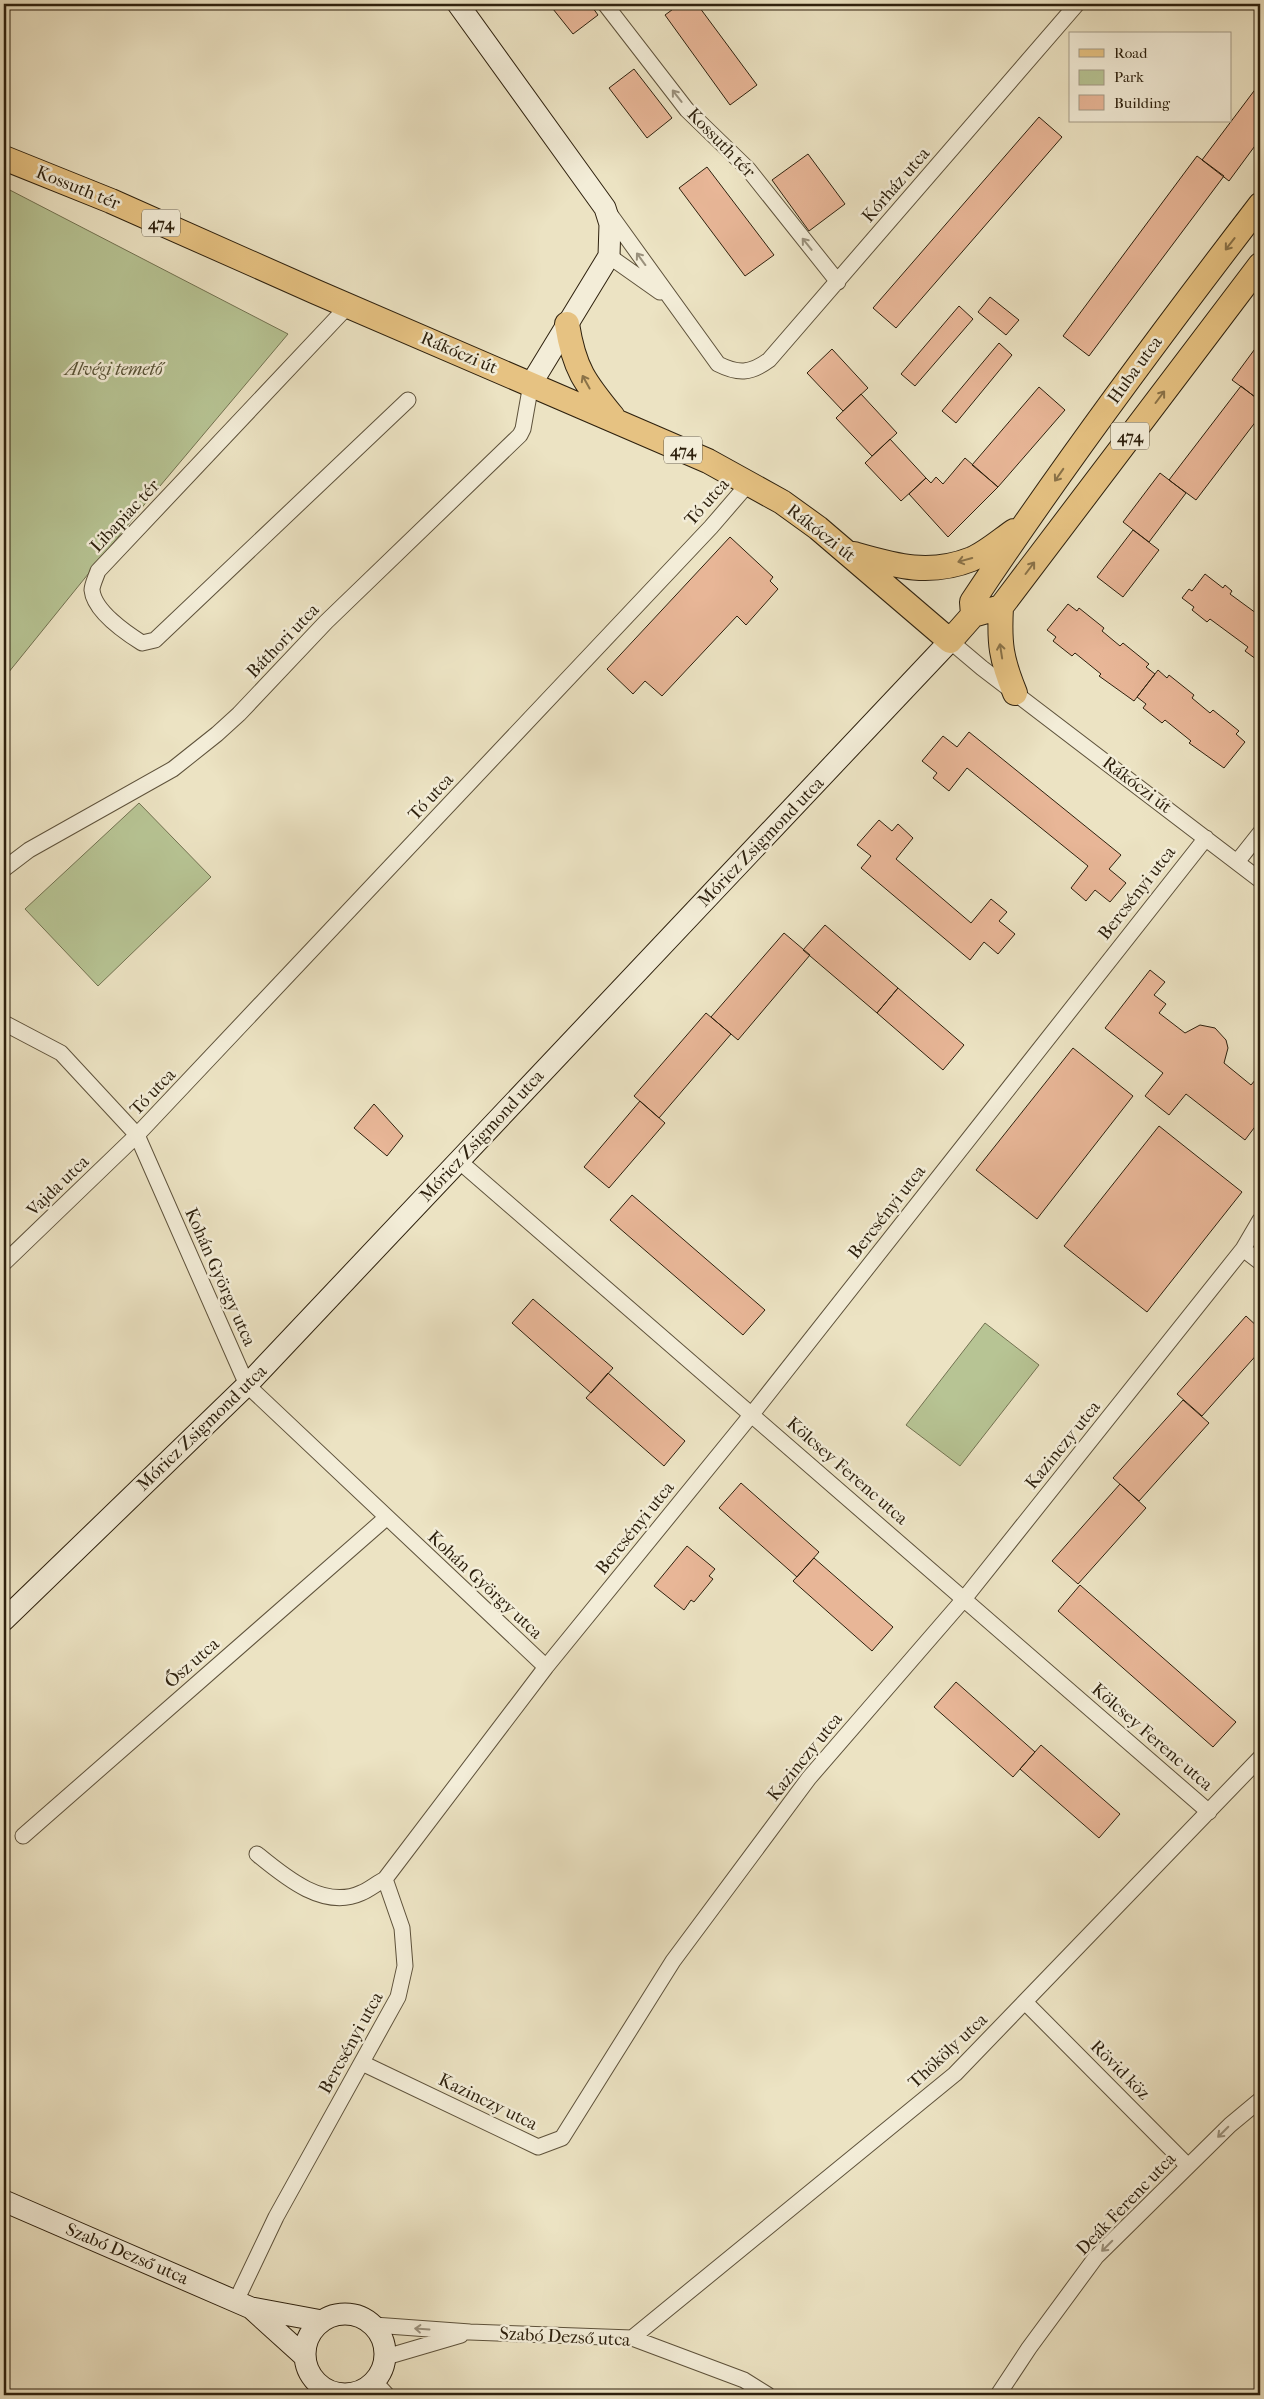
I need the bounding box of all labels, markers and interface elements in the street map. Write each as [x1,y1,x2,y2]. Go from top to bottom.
legend [1069,32,1232,122]
text: Road [1114,44,1148,62]
text: Park [1114,68,1144,86]
one-way arrow [671,90,682,103]
text: Building [1114,94,1171,112]
street label: Kossuth tér [683,104,760,182]
street label: Kórház utca [858,143,935,227]
street label: Kossuth tér [33,162,123,214]
road number: 474 [142,210,180,237]
one-way arrow [802,237,813,250]
one-way arrow [1225,237,1236,250]
one-way arrow [636,252,647,266]
street label: Rákóczi út [417,327,501,379]
street label: Huba utca [1103,331,1167,408]
park label: Alvégi temető [63,359,166,380]
one-way arrow [581,375,591,390]
one-way arrow [1155,390,1165,404]
road number: 474 [1111,422,1149,450]
road number: 474 [664,436,702,464]
one-way arrow [1054,467,1064,481]
street label: Tó utca [680,473,734,530]
street label: Libapiac tér [86,475,164,557]
street label: Rákóczi út [782,500,860,567]
one-way arrow [958,556,974,566]
one-way arrow [1025,561,1035,575]
street label: Báthori utca [242,599,324,683]
one-way arrow [996,643,1006,659]
street label: Rákóczi út [1098,752,1176,818]
street label: Tó utca [404,769,458,825]
street label: Móricz Zsigmond utca [694,772,829,911]
street label: Bercsényi utca [1094,841,1180,944]
street label: Tó utca [126,1064,181,1120]
street label: Móricz Zsigmond utca [416,1065,549,1206]
street label: Vajda utca [22,1151,94,1221]
street label: Bercsényi utca [844,1160,930,1263]
street label: Kohán György utca [180,1205,260,1350]
street label: Móricz Zsigmond utca [133,1360,272,1495]
street label: Kazinczy utca [1021,1396,1105,1493]
street label: Kölcsey Ferenc utca [782,1413,912,1530]
street label: Bercsényi utca [591,1477,679,1579]
street label: Kohán György utca [423,1527,547,1644]
street label: Ősz utca [159,1632,224,1692]
street label: Kölcsey Ferenc utca [1087,1679,1217,1796]
street label: Kazinczy utca [763,1708,847,1805]
street label: Bercsényi utca [314,1988,388,2098]
street label: Thököly utca [904,2009,992,2093]
street label: Rövid köz [1086,2036,1154,2104]
street label: Kazinczy utca [435,2069,541,2135]
one-way arrow [1217,2126,1229,2138]
street label: Deák Ferenc utca [1072,2148,1181,2259]
street label: Szabó Dezső utca [63,2219,192,2290]
one-way arrow [1101,2240,1114,2252]
street label: Szabó Dezső utca [499,2323,632,2351]
one-way arrow [414,2324,430,2333]

